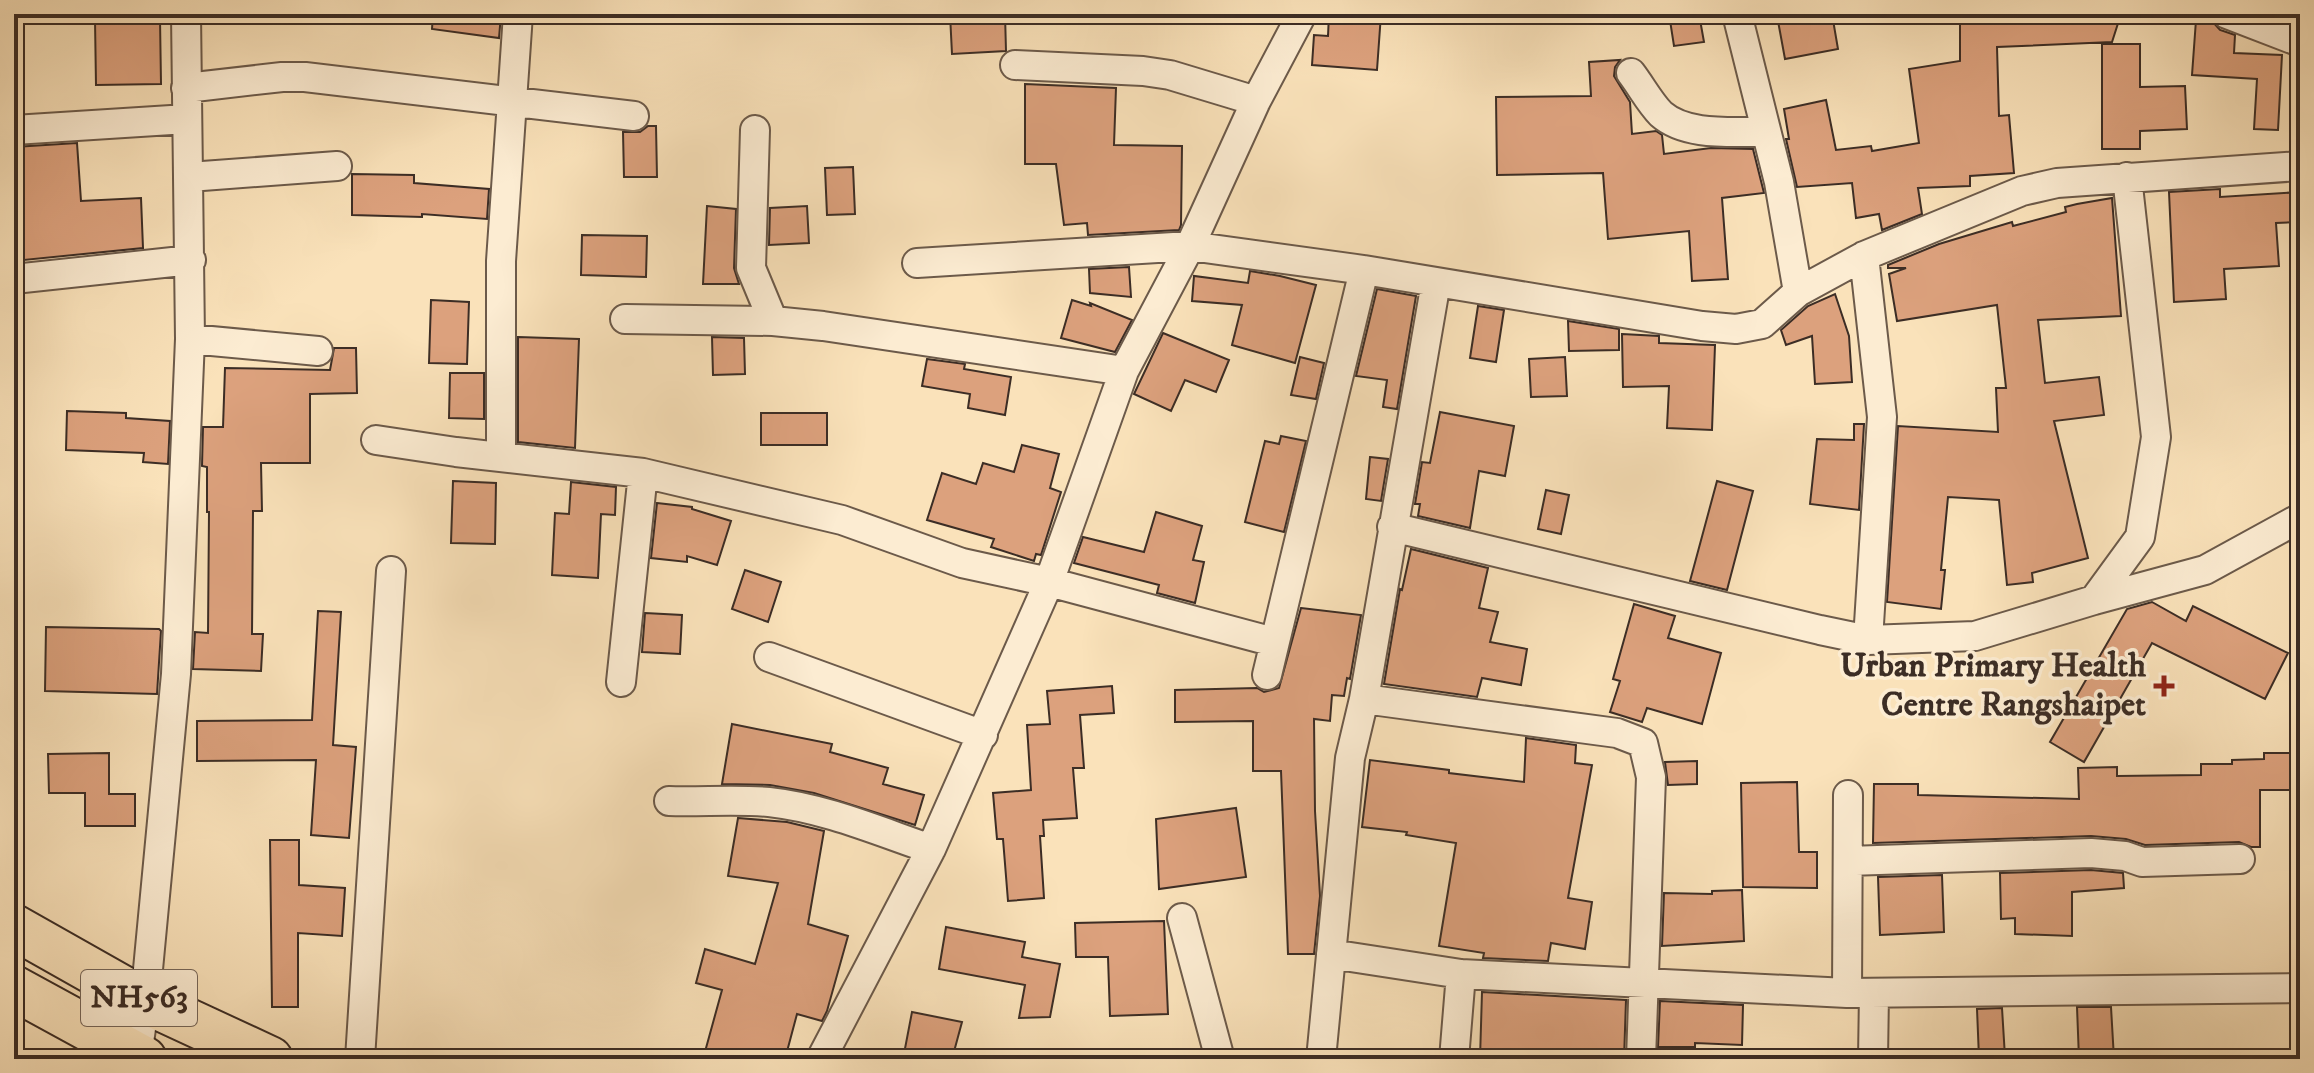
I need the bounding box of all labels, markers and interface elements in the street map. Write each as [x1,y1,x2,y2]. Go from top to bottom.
place label: Urban Primary Health Centre Rangshaipet [1840,645,2146,726]
marker: Urban Primary Health Centre Rangshaipet [2153,675,2175,697]
road number: NH563 [81,970,197,1026]

